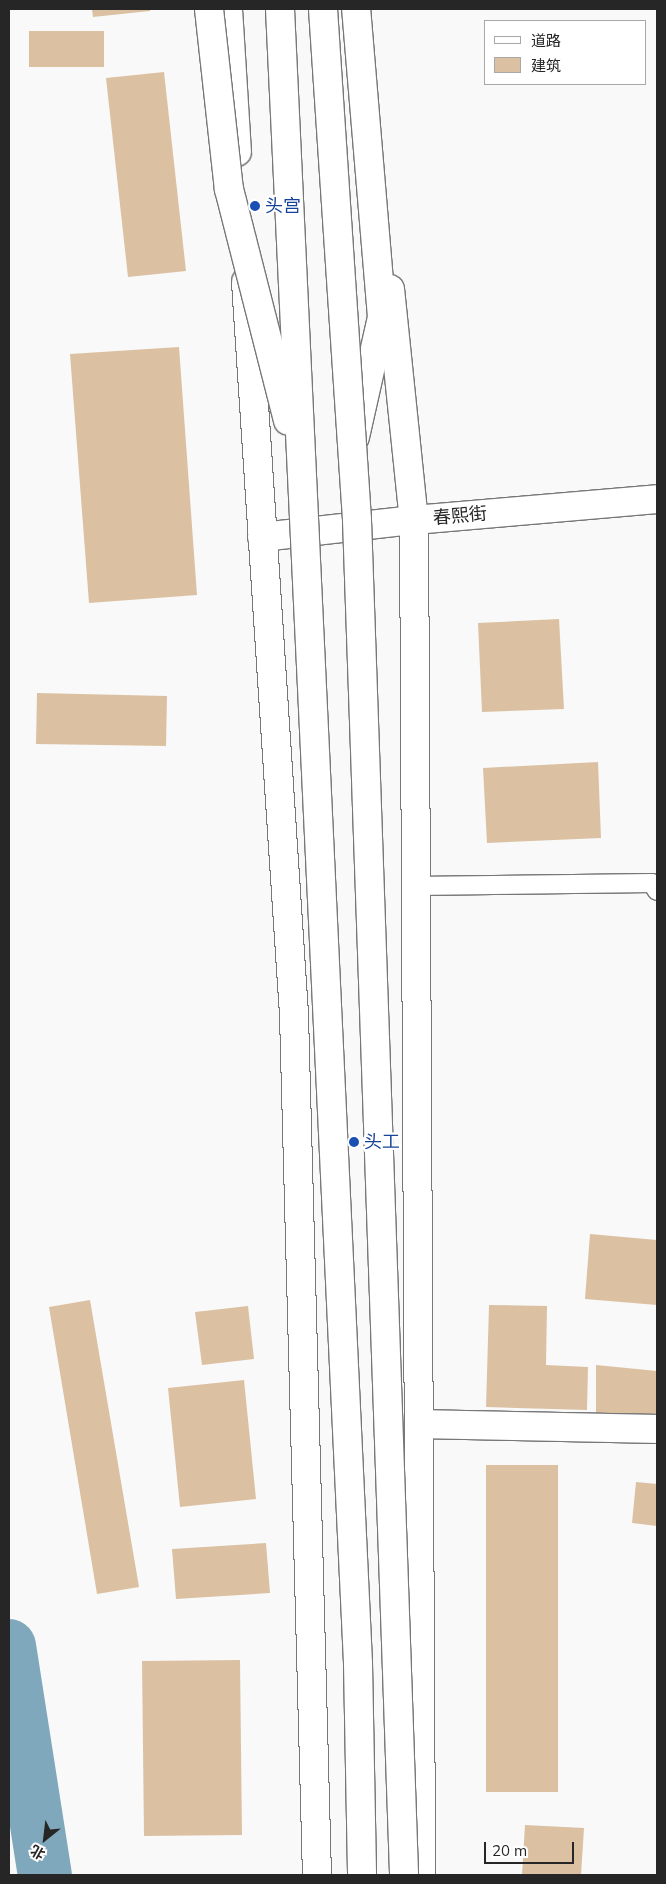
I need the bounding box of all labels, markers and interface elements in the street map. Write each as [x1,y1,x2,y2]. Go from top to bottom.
legend [483,20,646,85]
text: 道路 [531,31,561,50]
text: 建筑 [531,56,561,75]
place label: 头宫 [265,195,301,217]
marker: 头宫 [249,200,261,212]
street label: 春熙街 [432,503,488,529]
place label: 头工 [364,1131,400,1153]
marker: 头工 [348,1136,360,1148]
north arrow [20,1814,70,1864]
scale bar [486,1832,576,1864]
text: 北 [27,1841,48,1863]
text: 20 m [492,1841,527,1860]

